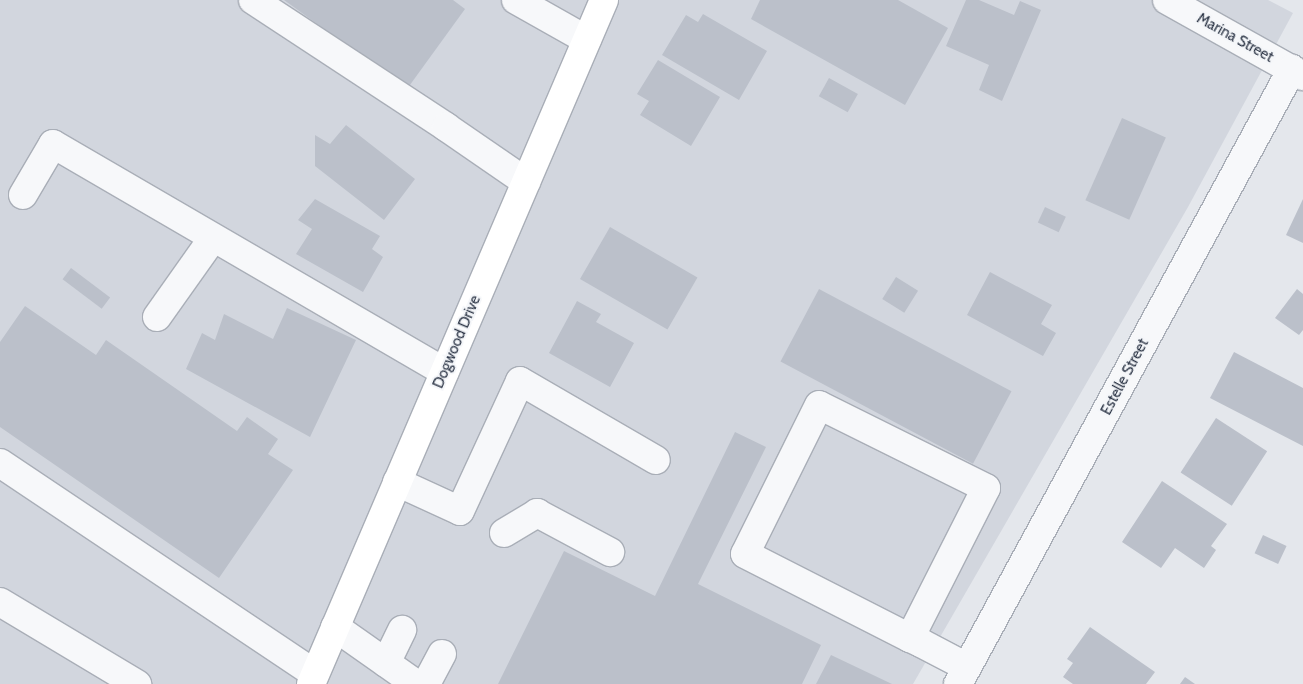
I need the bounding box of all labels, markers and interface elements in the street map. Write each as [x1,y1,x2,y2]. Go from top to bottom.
street label: Marina Street [1194,10,1276,66]
street label: Dogwood Drive [429,293,485,391]
street label: Estelle Street [1097,336,1153,418]

